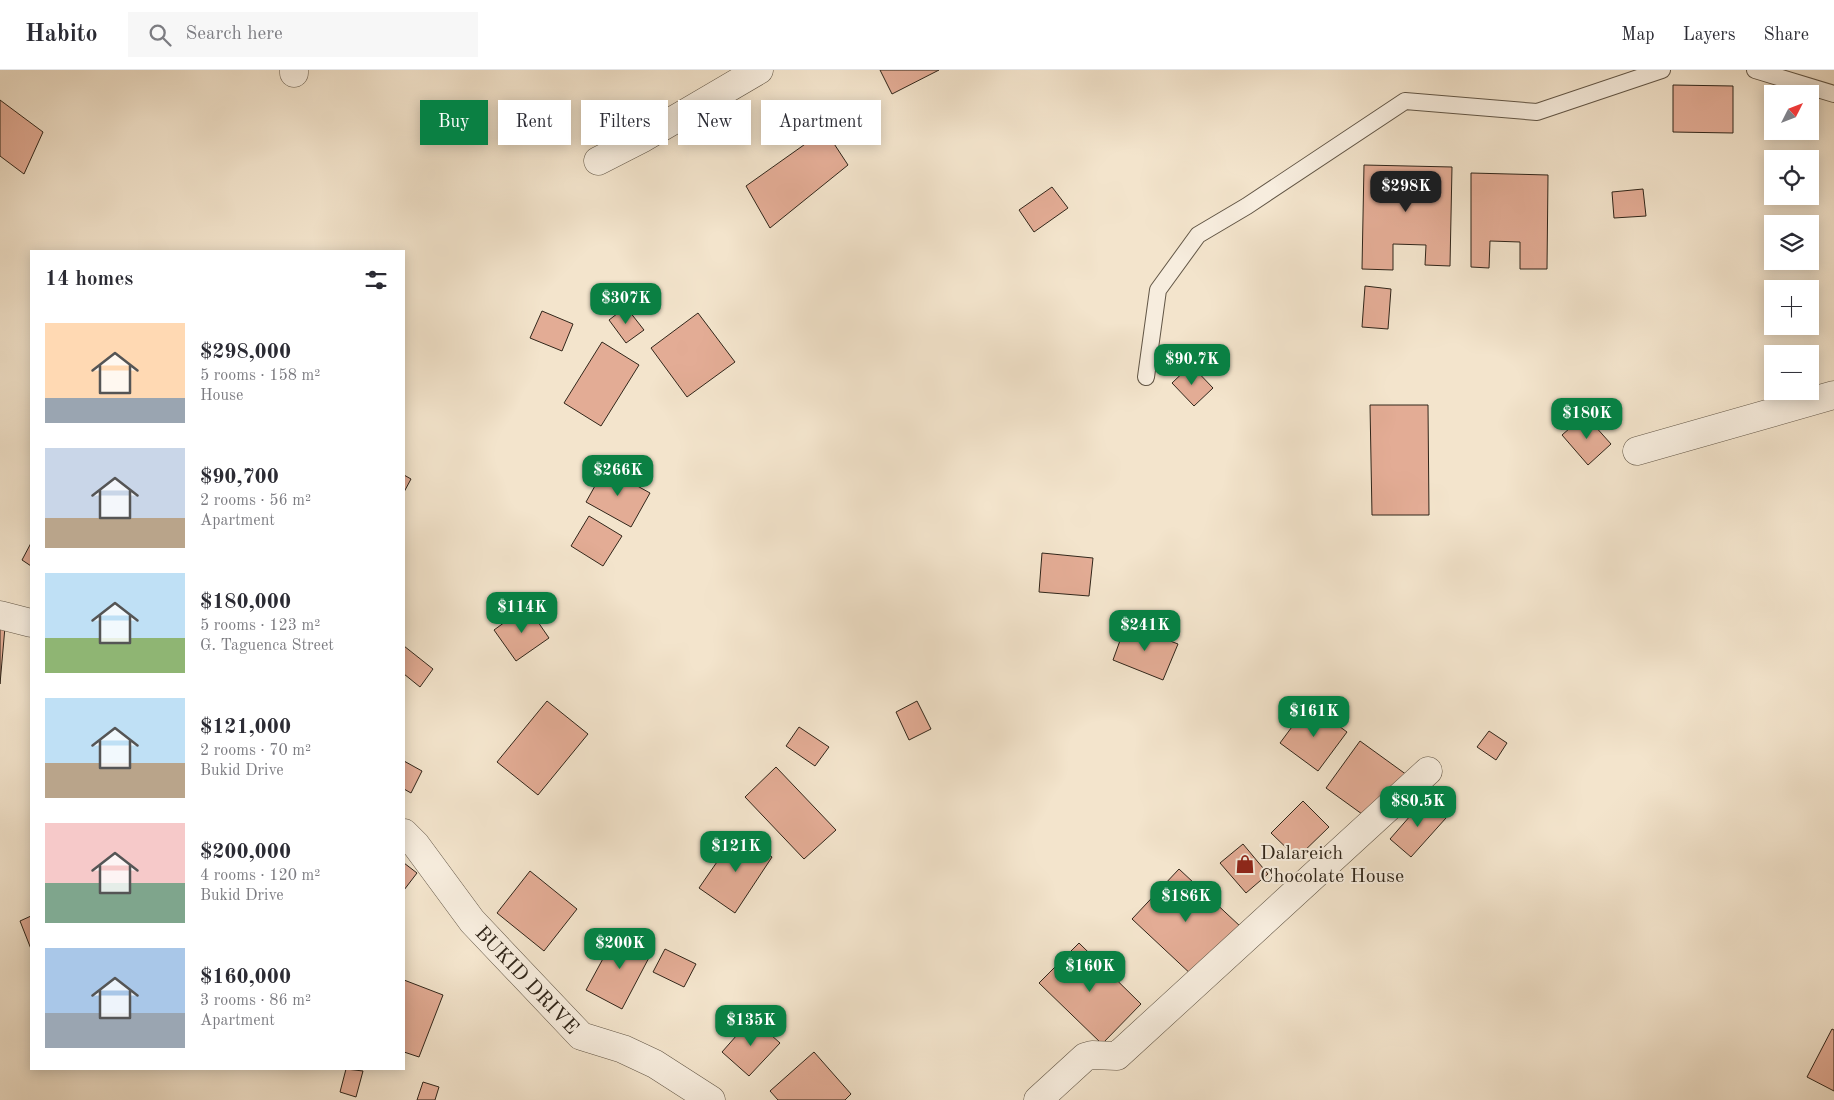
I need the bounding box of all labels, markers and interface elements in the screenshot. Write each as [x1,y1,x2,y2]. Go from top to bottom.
search box [128,12,478,57]
icon: search [146,21,174,49]
text: Habito [25,23,98,47]
text: Search here [186,25,283,44]
text: Map [1621,26,1655,44]
text: Layers [1683,26,1735,44]
text: Share [1763,26,1809,44]
north arrow [1764,85,1819,140]
map controls [1764,85,1819,400]
chip: Buy [420,100,488,145]
chip: Rent [498,100,571,145]
chip: Filters [581,100,668,145]
chip: New [678,100,751,145]
chip: Apartment [761,100,881,145]
button: locate [1764,150,1819,205]
pin: $298K [1371,170,1441,213]
text: $298K [1381,179,1431,195]
button: layers [1764,215,1819,270]
icon: filters [362,266,390,294]
text: 14 homes [45,269,133,290]
button: + [1764,280,1819,335]
pin: $307K [591,282,661,325]
text: $307K [601,291,651,307]
text: $298,000 [200,342,291,363]
icon: home [85,343,145,403]
pin: $90.7K [1151,344,1233,386]
button: − [1764,345,1819,400]
text: $90.7K [1165,352,1219,368]
text: 5 rooms · 158 m² [200,368,320,384]
text: House [200,388,243,404]
pin: $180K [1552,398,1622,440]
text: $180K [1562,406,1612,422]
pin: $266K [583,454,653,497]
text: $266K [593,463,643,479]
text: $90,700 [200,467,279,488]
icon: home [85,468,145,528]
text: 2 rooms · 56 m² [200,493,311,509]
text: Apartment [200,513,275,529]
text: $180,000 [200,592,291,613]
pin: $114K [487,592,557,634]
icon: home [85,593,145,653]
text: $114K [497,600,547,616]
pin: $241K [1110,610,1180,652]
text: 5 rooms · 123 m² [200,618,320,634]
text: $241K [1120,618,1170,634]
text: G. Taguenca Street [200,638,334,654]
pin: $161K [1279,696,1349,738]
text: $161K [1289,704,1339,720]
text: $121,000 [200,717,291,738]
icon: home [85,718,145,778]
text: 2 rooms · 70 m² [200,743,311,759]
text: Bukid Drive [200,763,284,779]
pin: $80.5K [1377,786,1459,828]
text: $80.5K [1391,794,1445,810]
pin: $121K [701,830,771,873]
text: $121K [711,839,761,855]
text: $200,000 [200,842,291,863]
icon: home [85,843,145,903]
place label: Dalareich Chocolate House [1260,844,1404,887]
shop icon: Dalareich Chocolate House [1234,853,1256,875]
text: 4 rooms · 120 m² [200,868,320,884]
pin: $186K [1151,880,1221,923]
text: Bukid Drive [200,888,284,904]
text: $186K [1161,889,1211,905]
street label: BUKID DRIVE [470,923,582,1039]
pin: $200K [585,928,655,970]
text: $200K [595,936,645,952]
pin: $160K [1055,950,1125,993]
text: $160K [1065,959,1115,975]
text: $160,000 [200,967,291,988]
icon: home [85,968,145,1028]
text: 3 rooms · 86 m² [200,993,311,1009]
pin: $135K [716,1004,786,1047]
text: Apartment [200,1013,275,1029]
text: $135K [726,1013,776,1029]

